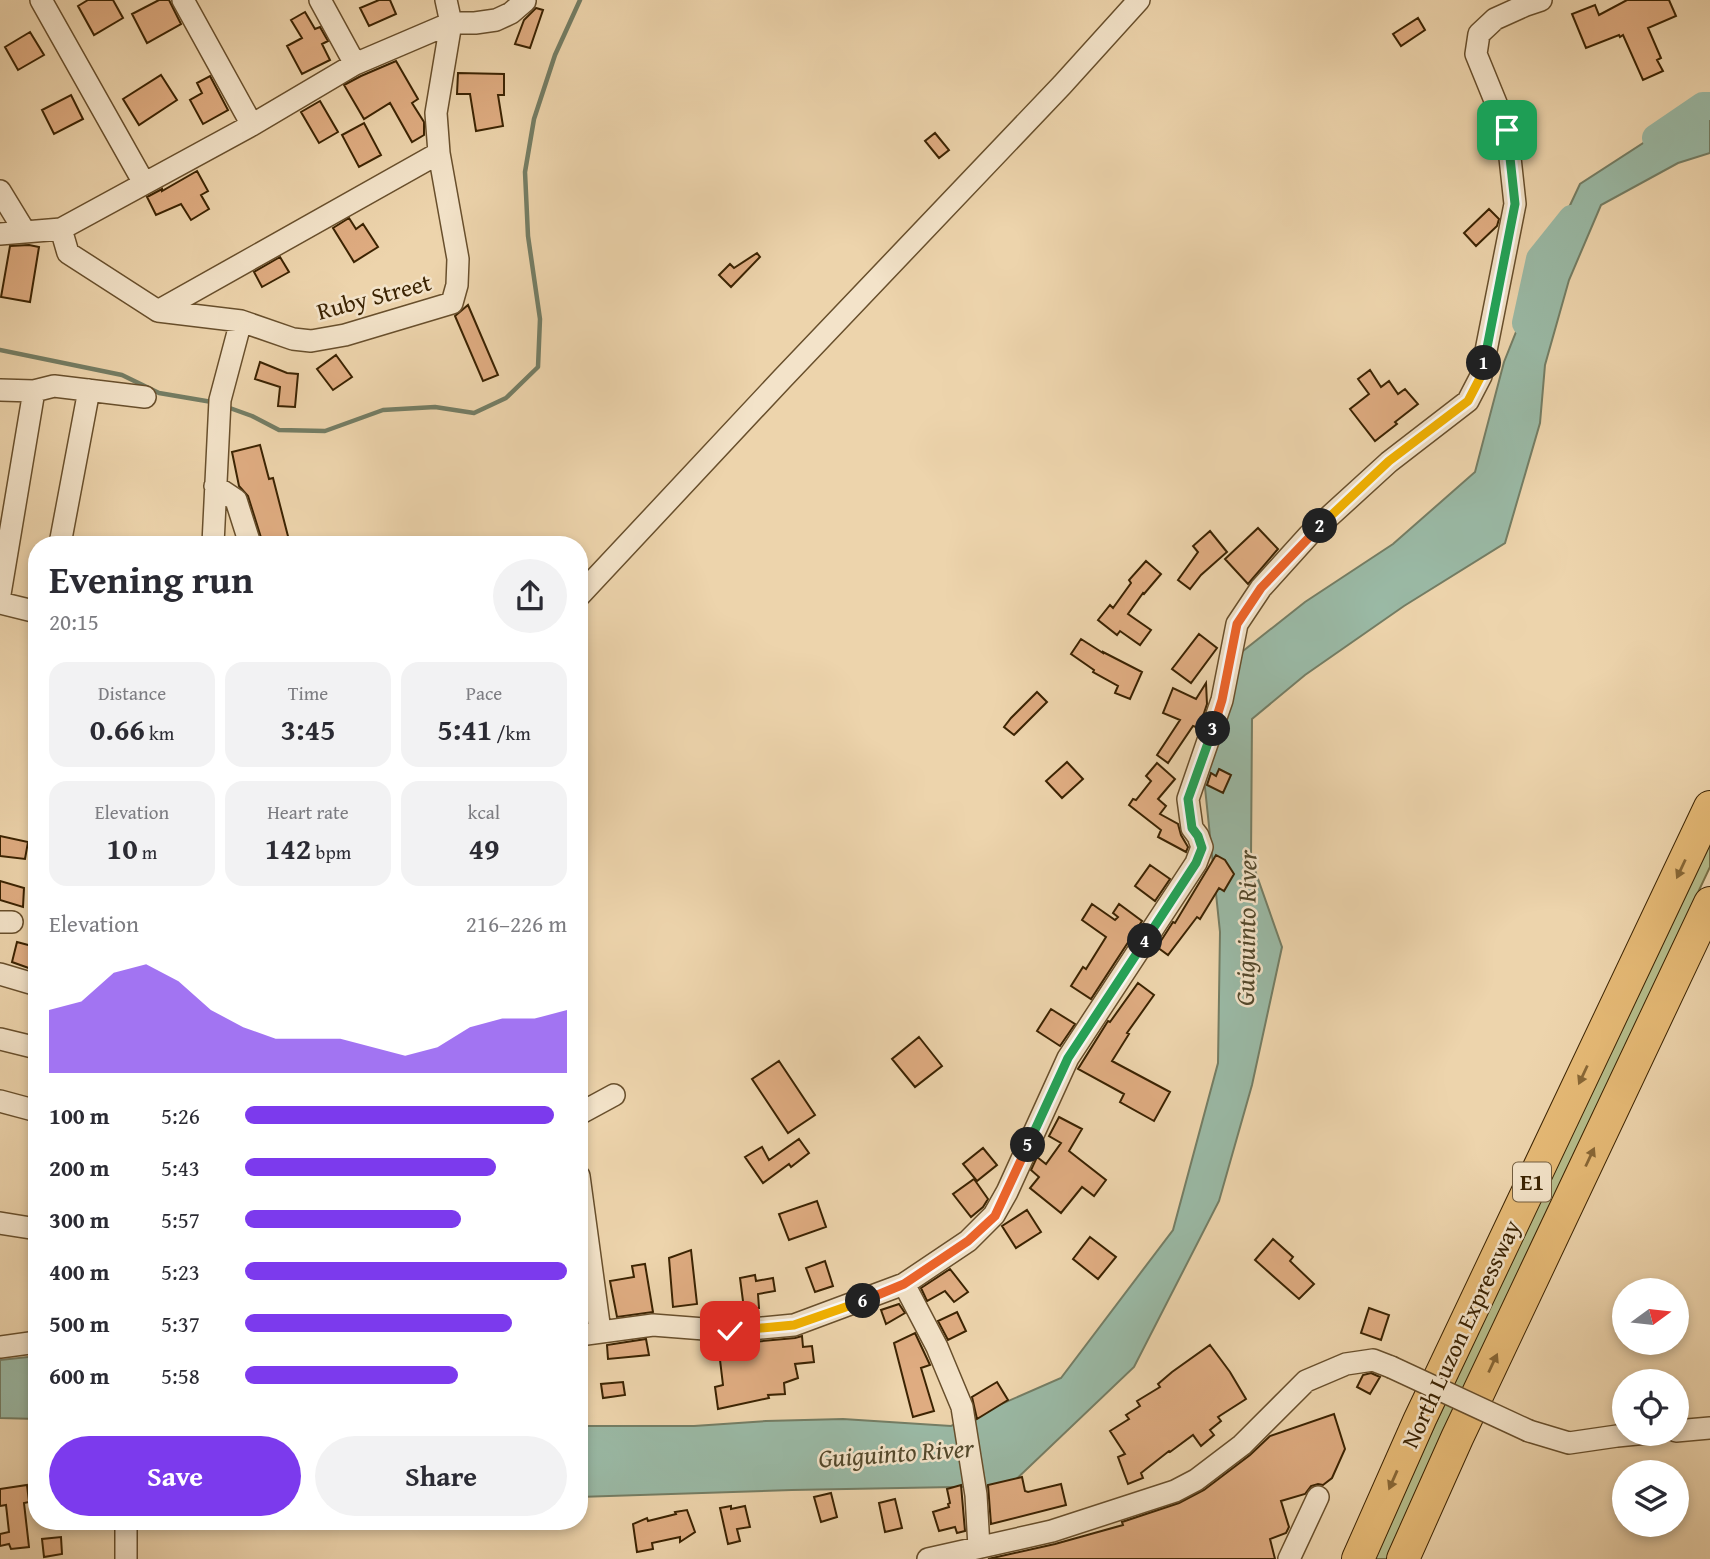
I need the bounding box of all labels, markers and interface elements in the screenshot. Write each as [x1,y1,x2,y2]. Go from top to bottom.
pin [1477,100,1537,160]
icon: arrive [1488,111,1526,149]
street label: Ruby Street [313,264,435,329]
pin: 1 [1466,346,1502,380]
text: 1 [1479,348,1488,376]
pin: 2 [1302,508,1338,544]
text: 2 [1315,511,1324,539]
text: Evening run [49,551,253,607]
button: share [493,559,567,633]
text: 20:15 [49,605,99,638]
text: Distance [98,679,166,707]
text: Time [288,679,328,707]
text: Pace [466,679,502,707]
text: 0.66 [90,707,145,751]
text: 3:45 [280,707,336,751]
text: 5:41 [437,707,492,751]
pin: 3 [1196,712,1230,746]
text: 3 [1208,714,1217,742]
text: km [145,719,174,747]
text: /km [492,719,531,747]
text: Elevation [95,798,169,826]
text: Heart rate [267,798,349,826]
text: kcal [468,798,500,826]
text: 10 [107,826,138,870]
text: 142 [265,826,311,870]
text: 49 [468,826,500,870]
text: m [138,838,157,866]
text: bpm [311,838,351,866]
water label: Guiguinto River [1225,849,1266,1006]
one-way arrow [1676,859,1687,879]
text: Elevation [49,907,139,940]
text: 216–226 m [466,907,567,940]
pin: 4 [1128,923,1162,958]
text: 4 [1140,926,1149,954]
one-way arrow [1578,1065,1589,1085]
text: 100 m [49,1099,110,1132]
text: 5:26 [161,1099,200,1132]
pin: 5 [1010,1128,1046,1162]
text: 5 [1023,1130,1032,1158]
one-way arrow [1584,1147,1596,1167]
text: 200 m [49,1151,110,1184]
text: 5:43 [161,1151,200,1184]
road number: E1 [1513,1162,1551,1202]
text: 300 m [49,1203,110,1236]
text: 5:57 [161,1203,200,1236]
street label: North Luzon Expressway [1392,1214,1529,1454]
text: 400 m [49,1255,110,1288]
text: 5:23 [161,1255,200,1288]
north arrow [1612,1278,1689,1354]
map controls [1612,1278,1689,1537]
pin: 6 [846,1284,880,1318]
text: 6 [858,1286,867,1314]
pin [700,1301,760,1361]
text: 500 m [49,1307,110,1340]
text: 5:37 [161,1307,200,1340]
icon: check [711,1312,749,1350]
one-way arrow [1487,1353,1498,1373]
text: 600 m [49,1359,110,1392]
text: 5:58 [161,1359,200,1392]
button: locate [1612,1369,1689,1446]
water label: Guiguinto River [817,1428,976,1477]
button: Save [49,1436,301,1516]
button: Share [315,1436,567,1516]
button: layers [1612,1460,1689,1537]
one-way arrow [1387,1470,1399,1490]

